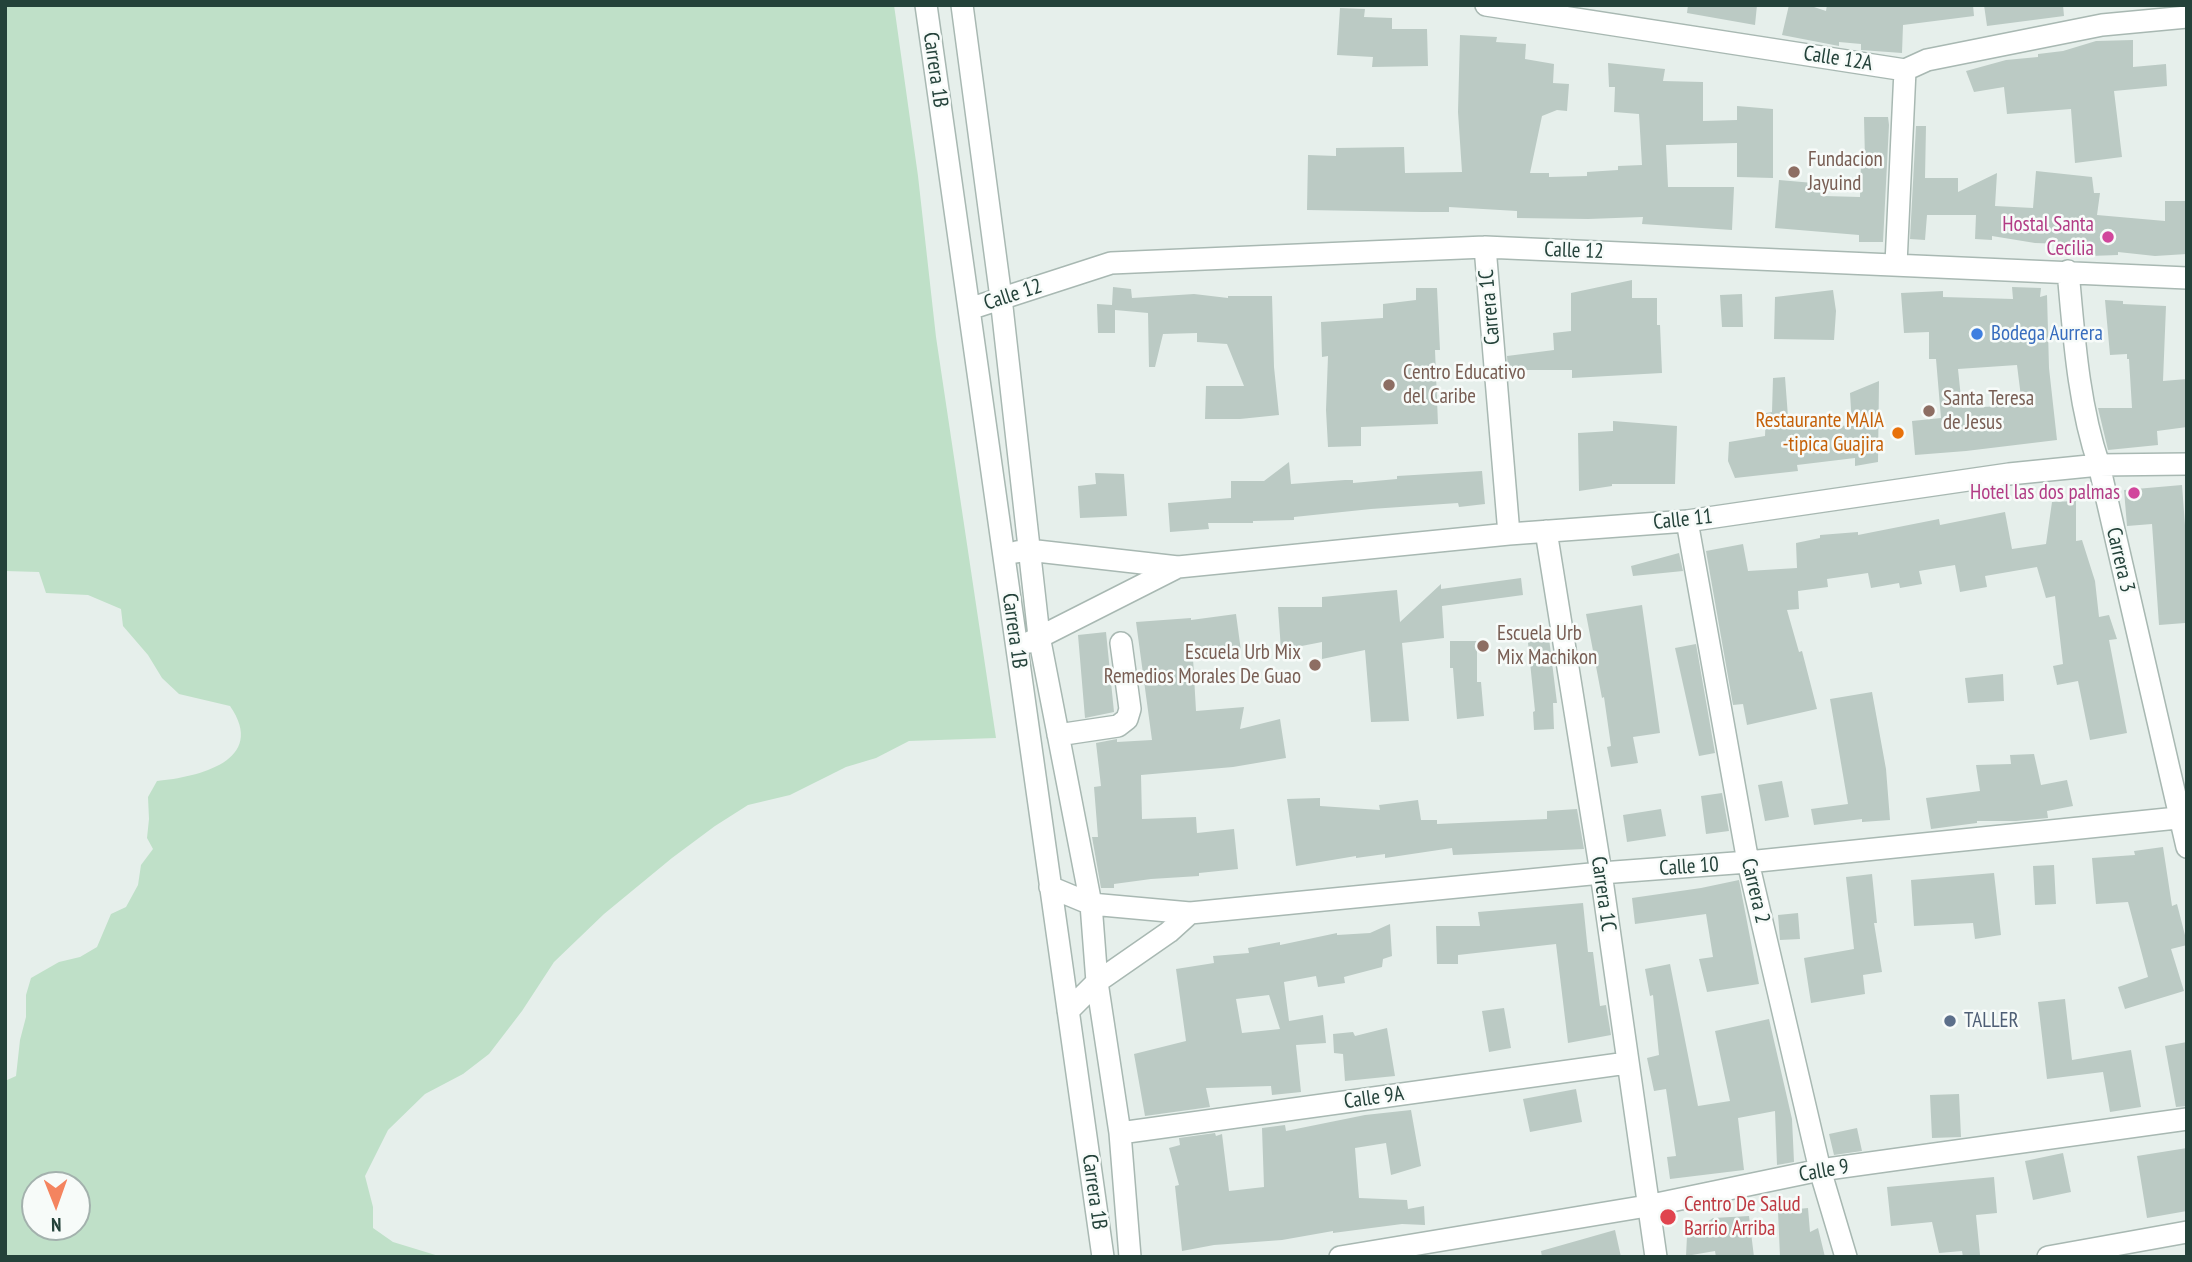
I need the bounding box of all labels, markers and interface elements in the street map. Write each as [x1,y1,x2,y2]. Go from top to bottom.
street label: Carrera 1B [917,31,953,109]
street label: Calle 12A [1802,41,1874,77]
place label: Fundacion Jayuind [1808,147,1883,197]
marker: Fundacion Jayuind [1786,164,1802,180]
place label: Hostal Santa Cecilia [2002,212,2094,262]
marker: Hostal Santa Cecilia [2100,229,2116,245]
street label: Calle 12 [1544,237,1604,265]
street label: Carrera 1C [1474,268,1506,346]
street label: Calle 12 [981,274,1045,316]
place label: Bodega Aurrera [1991,321,2103,347]
marker: Bodega Aurrera [1969,326,1985,342]
place label: Centro Educativo del Caribe [1403,360,1526,410]
marker: Centro Educativo del Caribe [1381,377,1397,393]
place label: Santa Teresa de Jesus [1943,386,2034,436]
marker: Santa Teresa de Jesus [1921,403,1937,419]
place label: Restaurante MAIA -tipica Guajira [1755,408,1884,458]
marker: Restaurante MAIA -tipica Guajira [1890,425,1906,441]
place label: Hotel las dos palmas [1970,480,2120,506]
marker: Hotel las dos palmas [2126,485,2142,501]
street label: Calle 11 [1652,504,1714,536]
street label: Carrera 3 [2100,525,2140,595]
street label: Carrera 1B [996,592,1032,670]
place label: Escuela Urb Mix Machikon [1497,621,1597,671]
marker: Escuela Urb Mix Machikon [1475,638,1491,654]
place label: Escuela Urb Mix Remedios Morales De Guao [1104,640,1301,690]
marker: Escuela Urb Mix Remedios Morales De Guao [1307,657,1323,673]
street label: Calle 10 [1658,852,1720,882]
street label: Carrera 1C [1585,855,1621,933]
street label: Carrera 2 [1735,856,1775,926]
place label: TALLER [1964,1008,2019,1034]
marker: TALLER [1942,1013,1958,1029]
street label: Calle 9A [1343,1081,1405,1115]
street label: Carrera 1B [1076,1153,1112,1231]
street label: Calle 9 [1797,1154,1851,1188]
north arrow [21,1171,91,1241]
place label: Centro De Salud Barrio Arriba [1684,1192,1801,1242]
marker: Centro De Salud Barrio Arriba [1658,1207,1678,1227]
text: N [51,1213,62,1237]

